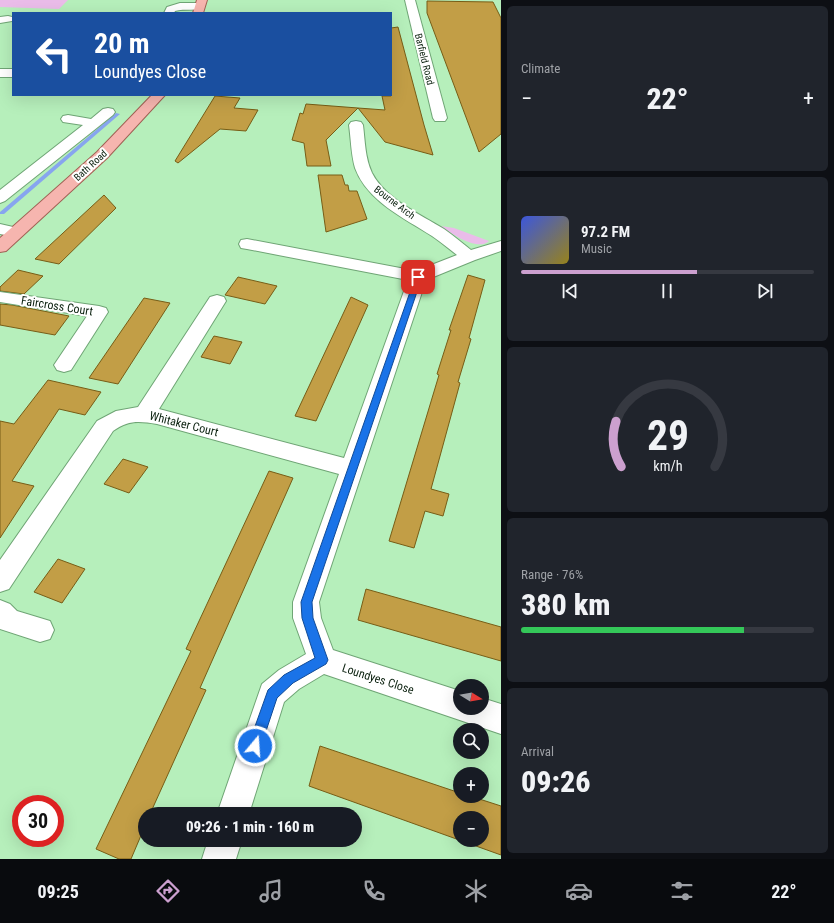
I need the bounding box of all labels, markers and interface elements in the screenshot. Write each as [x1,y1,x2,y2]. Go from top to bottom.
text: 20 m [94,27,150,60]
icon: left [28,28,80,80]
street label: Barfield Road [413,32,436,86]
text: Loundyes Close [94,61,206,82]
text: Climate [521,61,560,76]
text: 22° [646,81,689,116]
text: − [521,86,532,111]
text: + [803,86,814,111]
street label: Bath Road [72,148,109,183]
street label: Bourne Arch [372,183,417,221]
text: 97.2 FM [581,223,630,241]
text: Music [581,241,612,256]
pin [401,260,435,294]
icon: arrive [407,266,429,288]
icon: previous [559,280,581,302]
icon: pause [656,280,678,302]
icon: next [754,280,776,302]
street label: Faircross Court [20,293,94,319]
street label: Whitaker Court [148,409,220,439]
text: 29 [646,411,689,460]
text: km/h [653,458,682,474]
text: Range · 76% [521,567,583,582]
text: 380 km [521,587,610,622]
street label: Loundyes Close [340,661,416,697]
north arrow [453,679,489,715]
map controls [453,679,489,847]
button: search [453,723,489,759]
position arrow [234,725,276,767]
text: Arrival [521,744,554,759]
text: 09:26 [521,764,590,799]
button: + [453,767,489,803]
speed limit sign: 30 [12,795,64,847]
button: − [453,811,489,847]
text: 09:26 · 1 min · 160 m [186,818,314,836]
icon: directions [154,877,182,905]
icon: music [257,877,285,905]
icon: phone [360,877,388,905]
icon: climate [462,877,490,905]
icon: car [565,877,593,905]
icon: filters [668,877,696,905]
text: 09:25 [37,881,79,902]
text: 22° [771,881,796,902]

